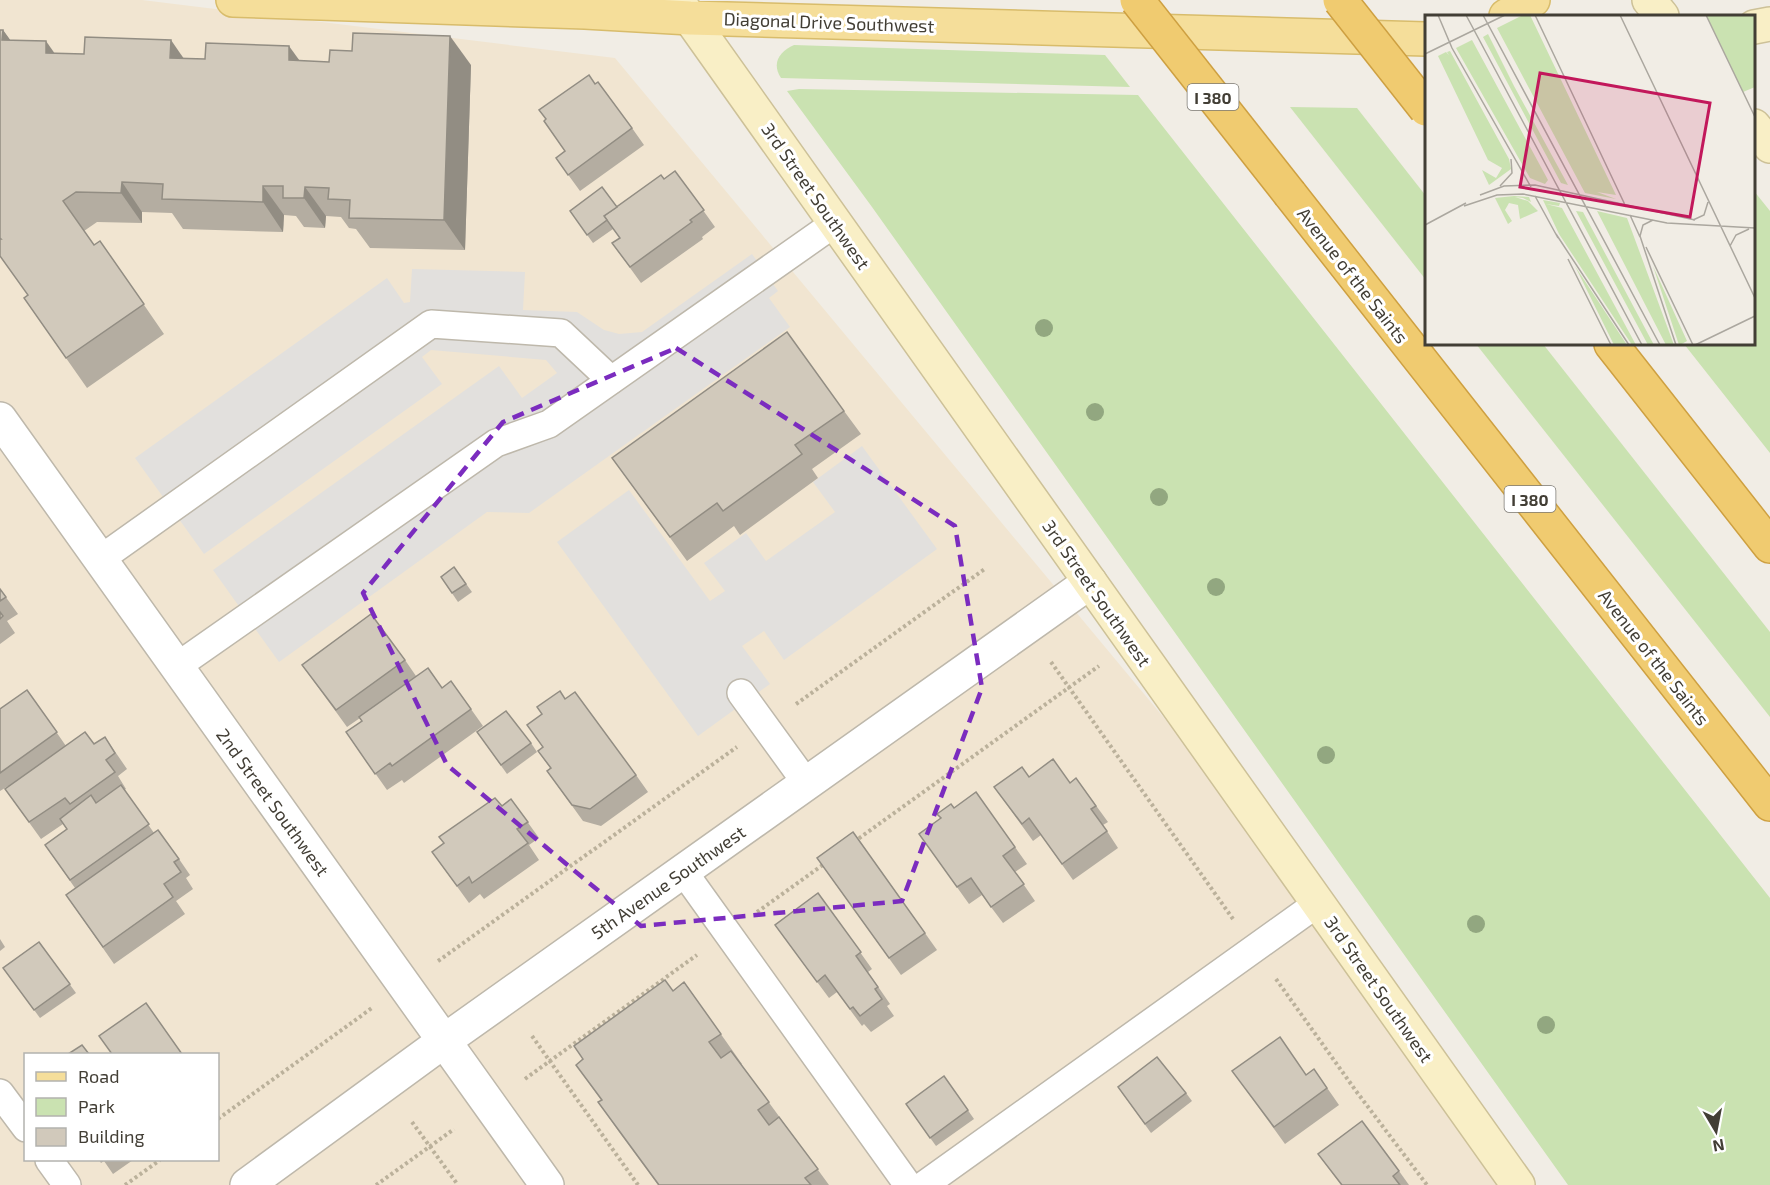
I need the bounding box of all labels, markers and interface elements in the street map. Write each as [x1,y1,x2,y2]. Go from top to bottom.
street label: Diagonal Drive Southwest [723,7,935,37]
inset map [1425,15,1755,345]
road number: I 380 [1188,84,1238,110]
street label: 3rd Street Southwest [757,119,875,274]
street label: Avenue of the Saints [1293,203,1413,347]
road number: I 380 [1504,486,1556,512]
street label: 3rd Street Southwest [1038,516,1156,671]
street label: Avenue of the Saints [1594,585,1714,729]
street label: 2nd Street Southwest [212,724,334,880]
street label: 5th Avenue Southwest [587,820,749,944]
street label: 3rd Street Southwest [1320,912,1438,1067]
legend [24,1053,219,1161]
text: Road [78,1065,119,1087]
text: Park [78,1095,115,1117]
north arrow [1686,1101,1746,1161]
text: Building [78,1125,145,1147]
text: N [1711,1136,1726,1157]

